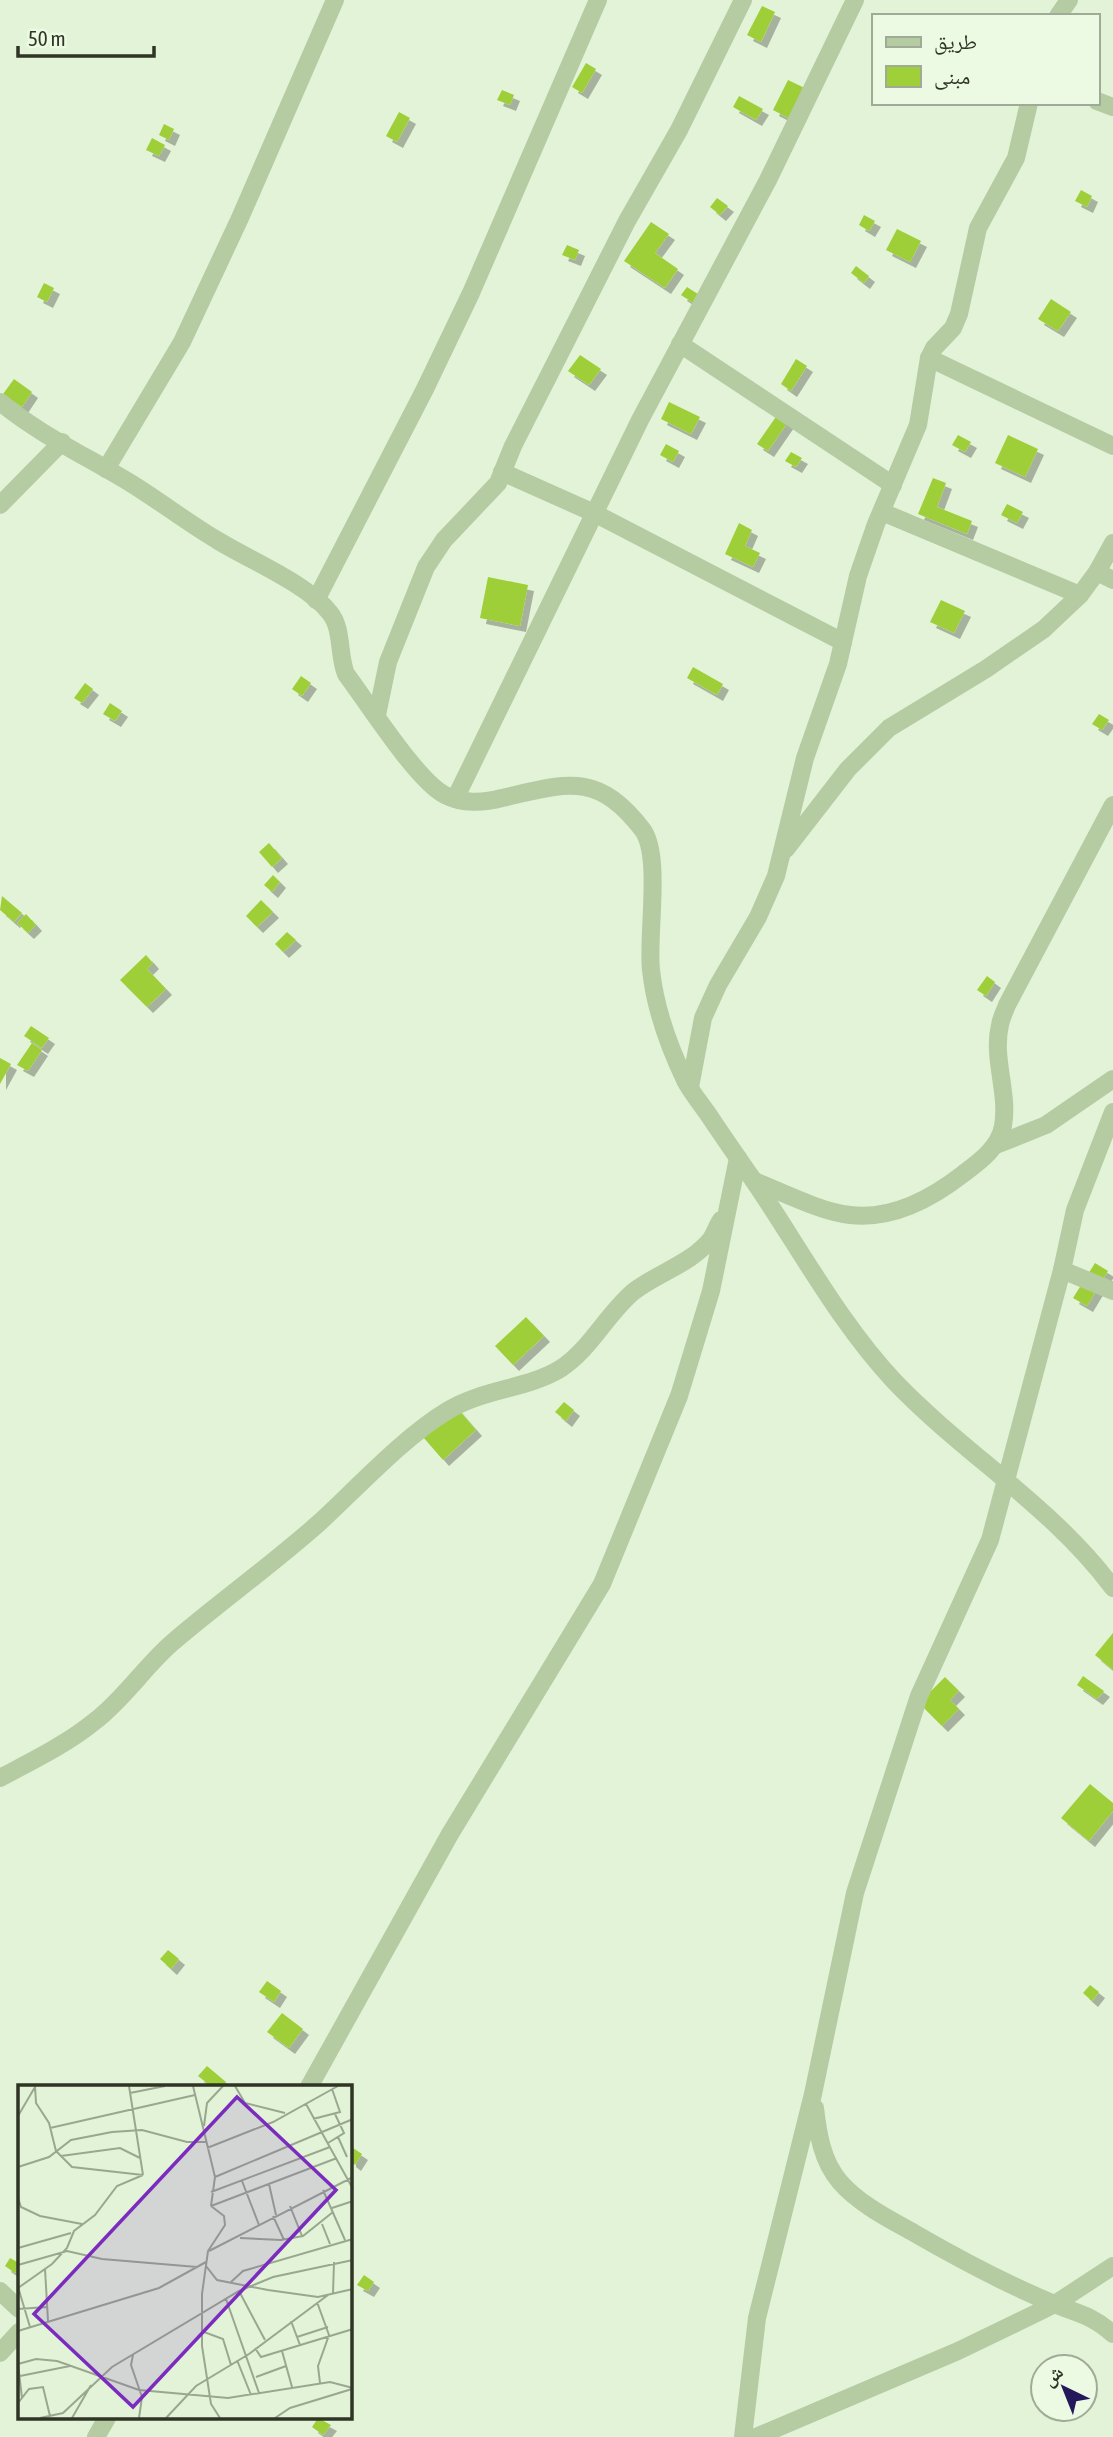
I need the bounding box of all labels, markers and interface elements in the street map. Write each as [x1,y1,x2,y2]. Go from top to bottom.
scale bar [18,14,154,58]
legend [872,14,1099,105]
text: 50 m [28,26,66,50]
text: طريق [934,29,977,55]
text: مبنى [934,64,970,90]
inset map [18,2085,352,2420]
north arrow [1029,2353,1099,2423]
text: ش [1038,2361,1068,2391]

